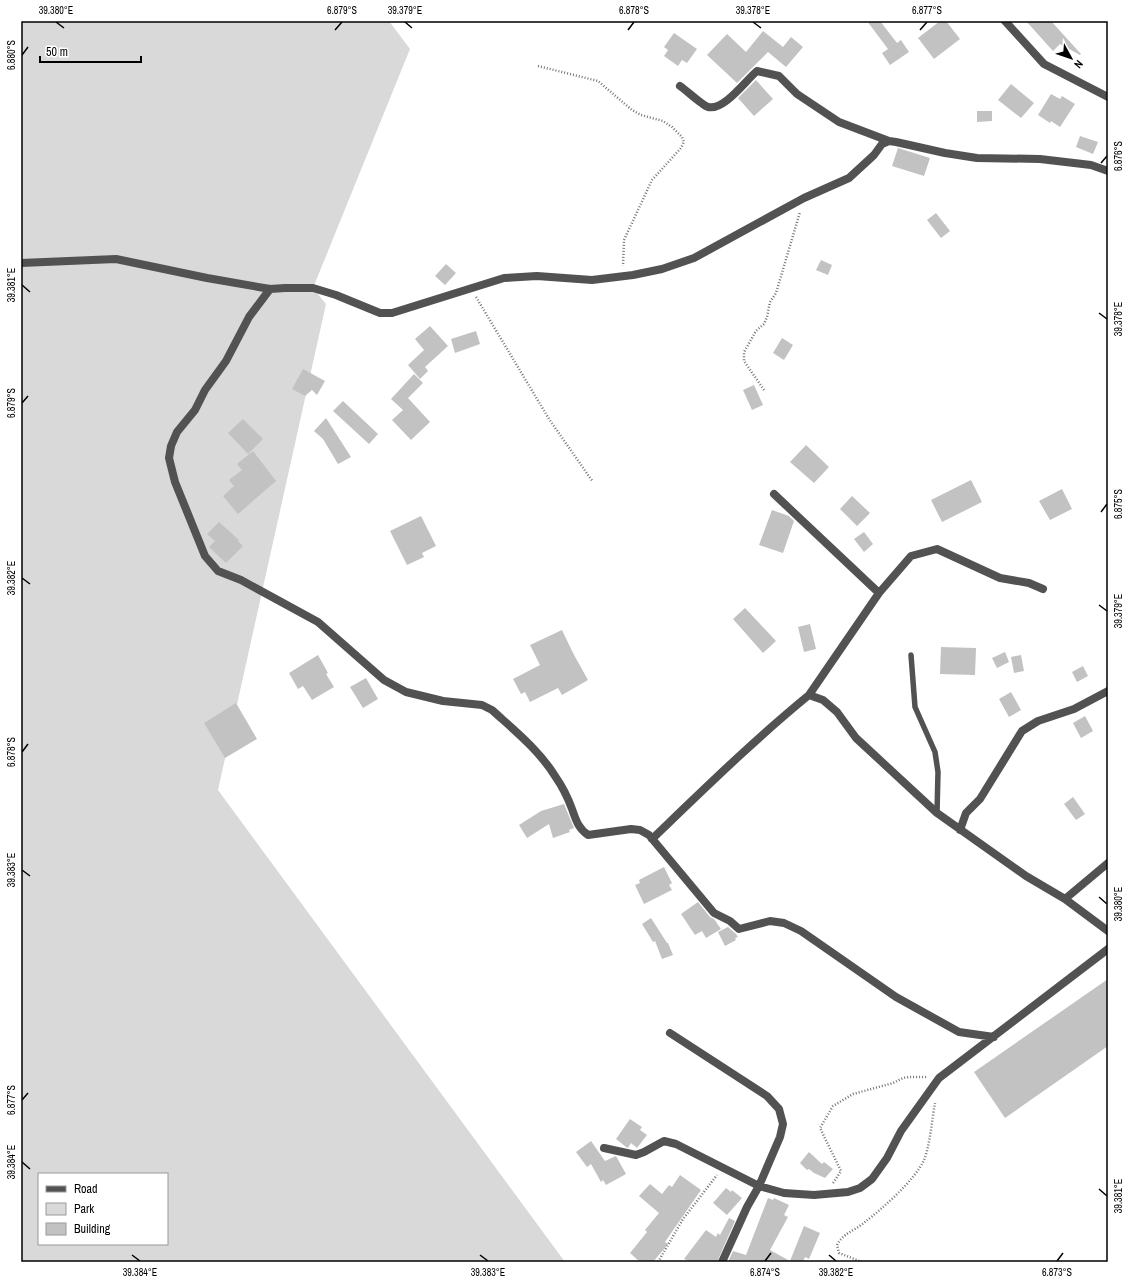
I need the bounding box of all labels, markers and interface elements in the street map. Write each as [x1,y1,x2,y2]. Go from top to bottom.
text: 39.380°E [39,4,73,17]
text: 6.879°S [327,4,358,17]
text: 39.379°E [388,4,422,17]
text: 6.878°S [619,4,650,17]
text: 39.378°E [736,4,770,17]
text: 6.877°S [912,4,943,17]
scale bar [40,38,141,64]
north arrow [1051,38,1091,78]
text: 6.880°S [5,39,18,70]
text: 50 m [46,44,68,60]
text: N [1071,57,1086,71]
text: 6.876°S [1112,140,1125,171]
text: 39.381°E [5,268,18,302]
text: 39.378°E [1112,302,1125,336]
text: 6.879°S [5,387,18,418]
text: 6.875°S [1112,488,1125,519]
text: 39.382°E [5,561,18,595]
text: 39.379°E [1112,594,1125,628]
text: 6.878°S [5,736,18,767]
text: 39.383°E [5,853,18,887]
text: 39.380°E [1112,887,1125,921]
text: 6.877°S [5,1084,18,1115]
text: 39.384°E [5,1145,18,1179]
legend [38,1173,168,1245]
text: 39.381°E [1112,1179,1125,1213]
text: Road [74,1181,98,1197]
text: Park [74,1201,94,1217]
text: Building [74,1221,111,1237]
text: 39.384°E [123,1266,157,1279]
text: 39.383°E [471,1266,505,1279]
text: 6.874°S [750,1266,781,1279]
text: 39.382°E [819,1266,853,1279]
text: 6.873°S [1042,1266,1073,1279]

